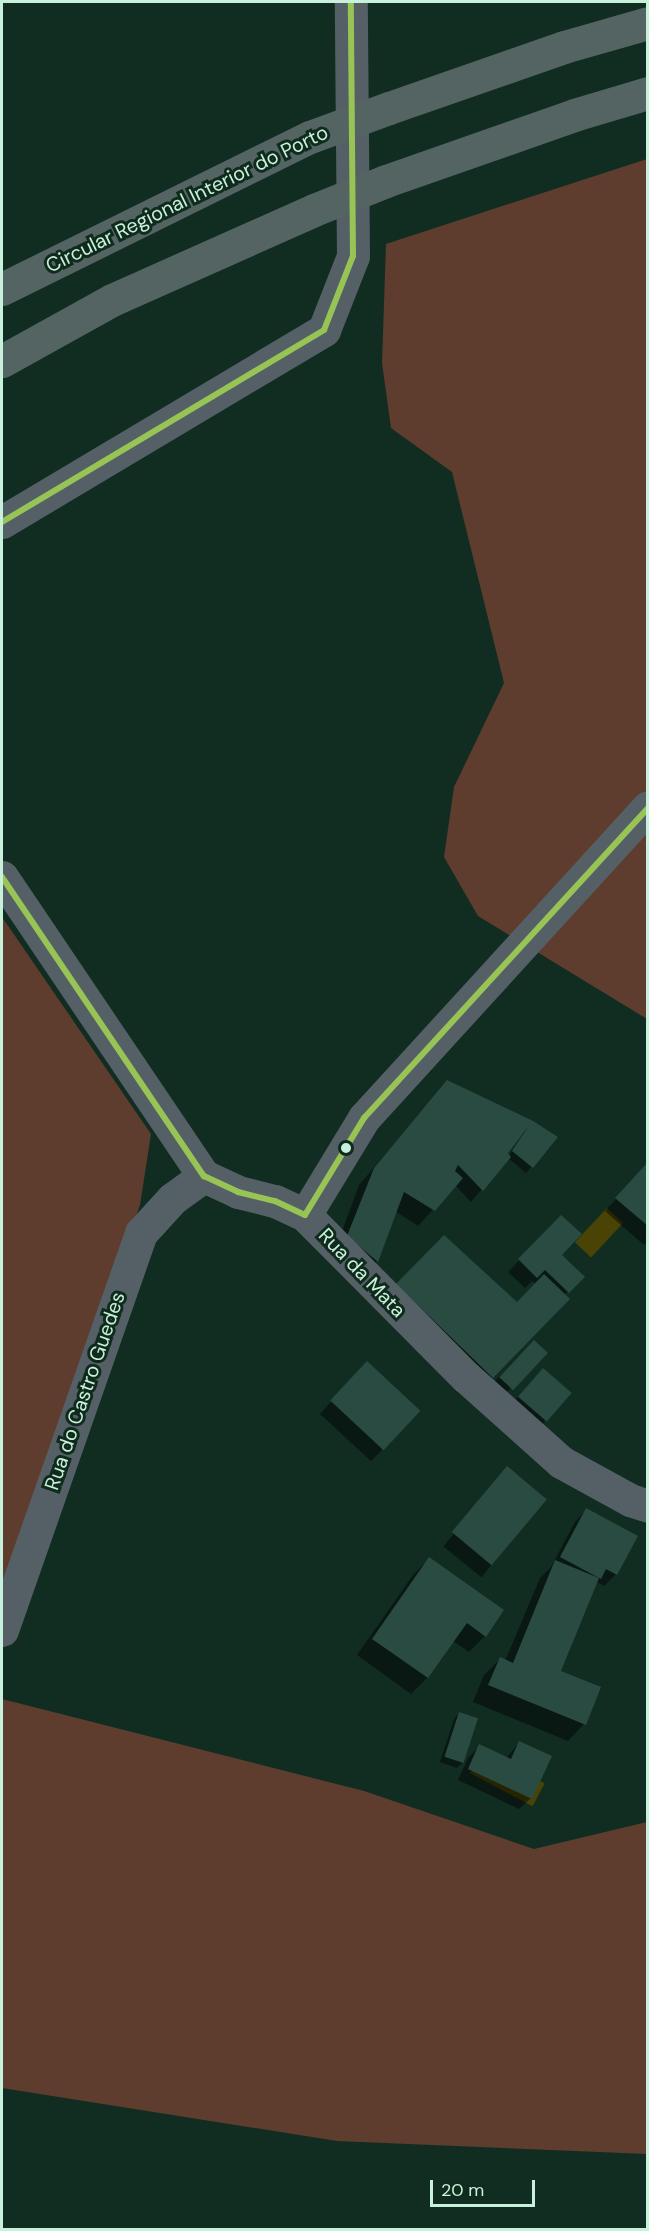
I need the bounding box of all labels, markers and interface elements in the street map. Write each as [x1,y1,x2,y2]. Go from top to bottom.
street label: Circular Regional Interior do Porto [42,120,332,278]
unlabelled marker [340,1142,352,1154]
street label: Rua da Mata [314,1224,410,1322]
street label: Rua do Castro Guedes [40,1289,130,1493]
scale bar [433,2168,538,2206]
text: 20 m [441,2178,484,2202]

